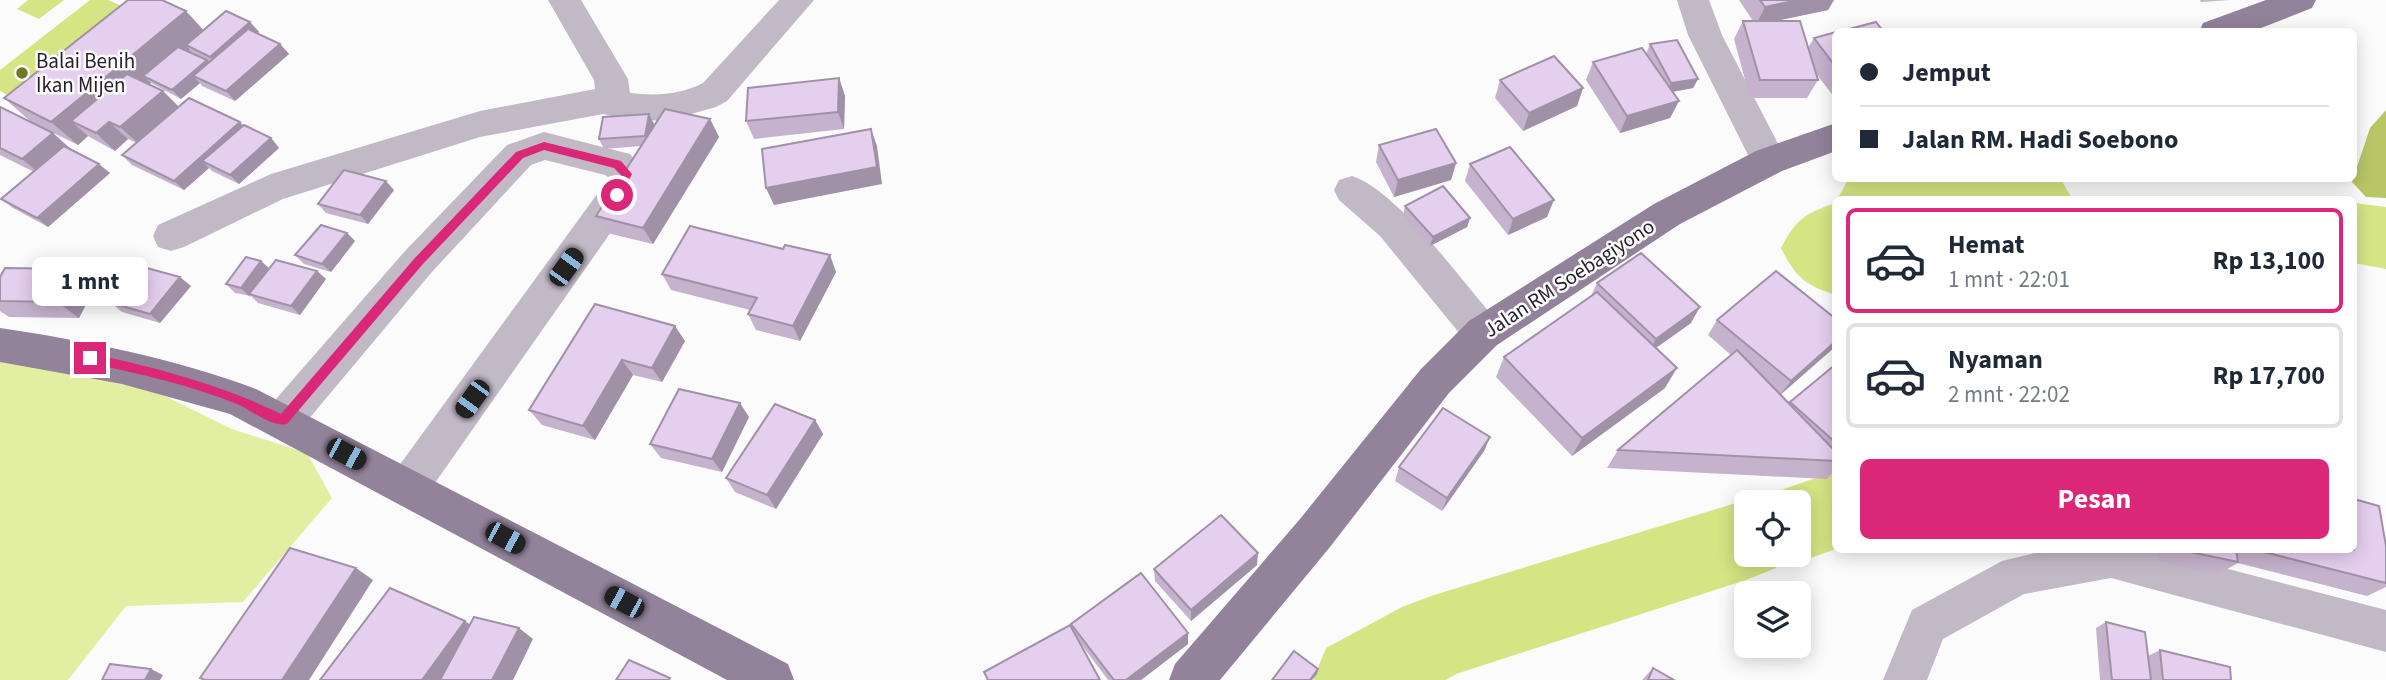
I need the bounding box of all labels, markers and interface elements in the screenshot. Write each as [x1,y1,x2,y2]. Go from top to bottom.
place label: Balai Benih Ikan Mijen [36,46,135,100]
text: Jemput [1902,54,1991,91]
marker: Balai Benih Ikan Mijen [14,65,30,81]
text: Jalan RM. Hadi Soebono [1902,121,2178,158]
route start [601,179,633,211]
street label: Jalan RM Soebagiyono [1478,211,1660,345]
text: Hemat [1948,226,2024,263]
icon: car [1864,229,1927,292]
text: Rp 13,100 [2213,242,2325,279]
car [546,244,587,290]
callout: 1 mnt [32,256,148,306]
text: 1 mnt · 22:01 [1948,263,2070,296]
text: 1 mnt [61,265,119,298]
text: Nyaman [1948,341,2043,378]
route end [74,342,106,374]
icon: car [1864,344,1927,407]
text: Rp 17,700 [2213,357,2325,394]
car [452,376,493,422]
text: 2 mnt · 22:02 [1948,378,2070,411]
car [323,435,370,473]
button: Pesan [1860,459,2329,539]
map controls [1734,490,1811,658]
button: locate [1734,490,1811,567]
car [482,519,529,557]
button: layers [1734,581,1811,658]
car [601,583,648,621]

